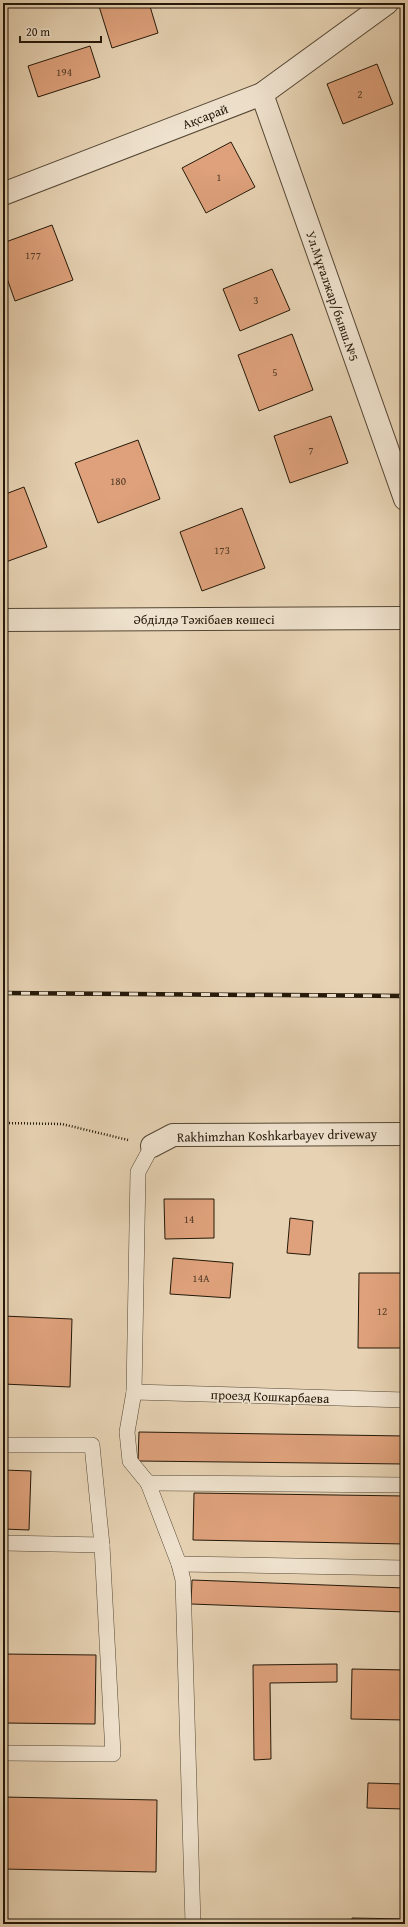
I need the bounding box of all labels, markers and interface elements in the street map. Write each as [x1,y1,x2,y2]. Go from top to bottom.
scale bar [20,18,101,44]
text: 20 m [26,23,50,40]
house number: 194 [56,64,72,80]
house number: 2 [357,86,363,102]
street label: Ақсарай [180,99,231,134]
house number: 1 [216,169,222,185]
street label: Ул.Мұғалжар/бывш.№5 [301,228,364,364]
house number: 177 [25,247,41,263]
house number: 3 [253,292,259,308]
house number: 5 [272,364,278,380]
house number: 7 [308,442,314,458]
house number: 180 [110,473,126,489]
house number: 173 [214,542,230,558]
street label: Әбділдә Тәжібаев көшесі [133,610,275,629]
street label: Rakhimzhan Koshkarbayev driveway [177,1124,378,1147]
house number: 14 [184,1211,194,1227]
house number: 14А [192,1270,210,1286]
house number: 12 [377,1303,387,1319]
street label: проезд Кошкарбаева [210,1385,330,1408]

